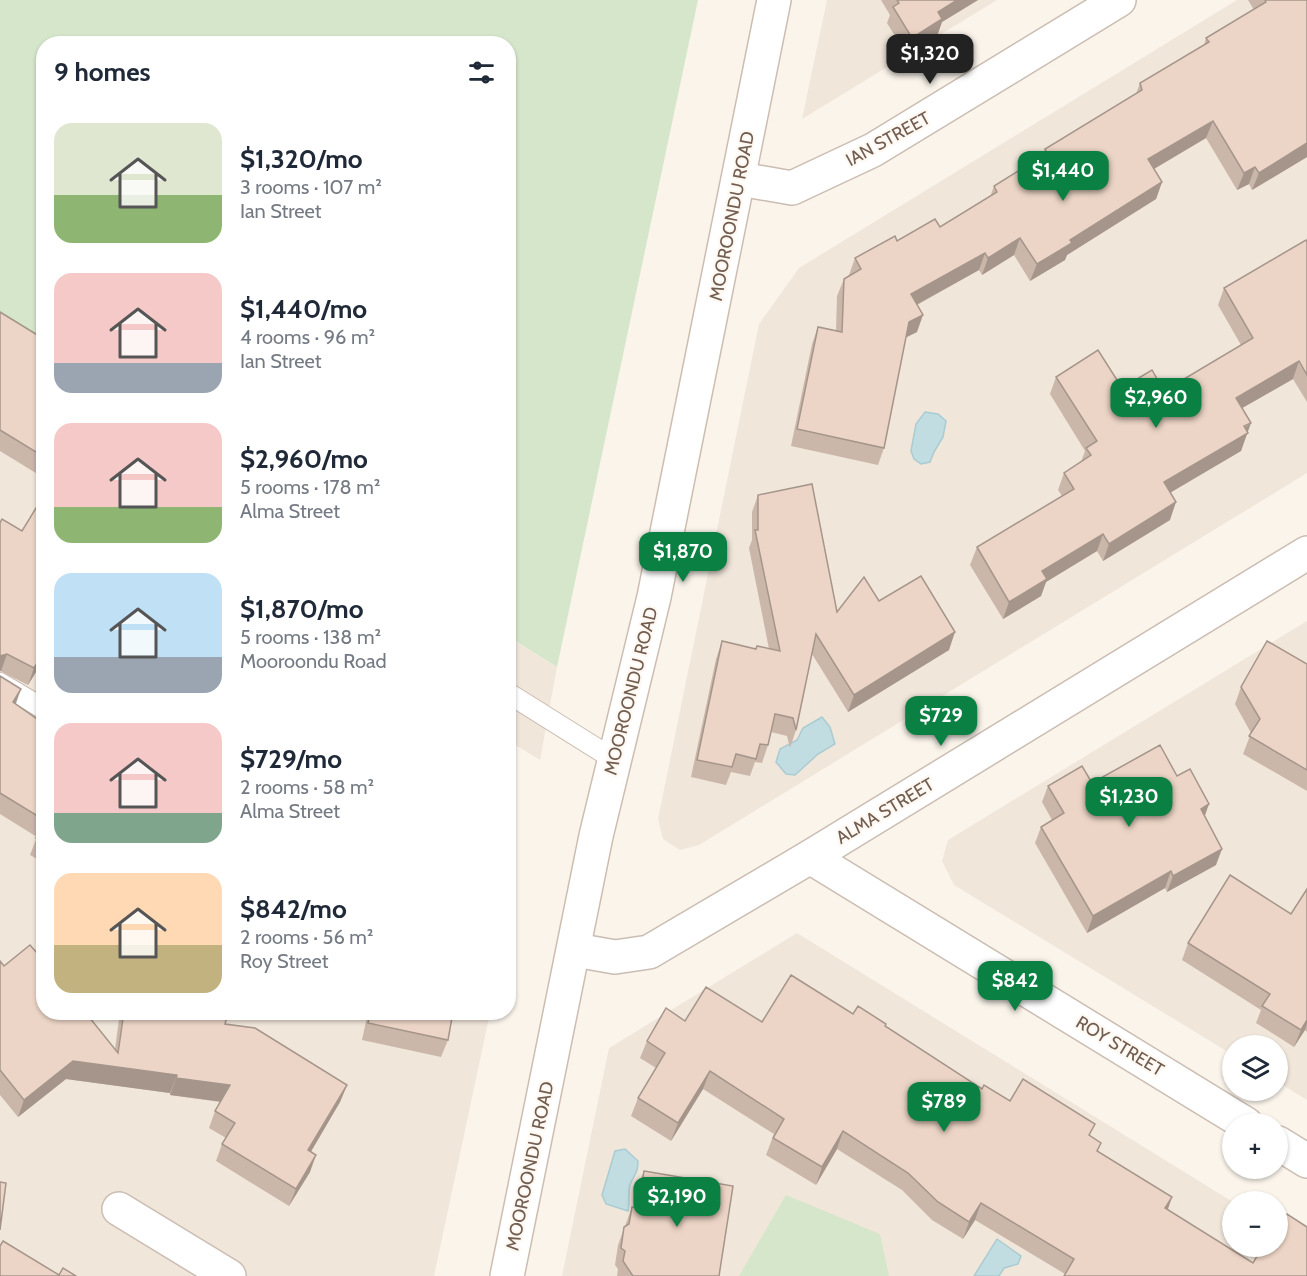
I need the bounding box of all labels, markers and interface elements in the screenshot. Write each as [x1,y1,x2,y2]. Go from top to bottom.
pin: $1,320 [881,34,979,85]
text: $1,320 [900,41,960,65]
text: 9 homes [54,56,151,88]
icon: filters [465,56,498,89]
street label: IAN STREET [842,107,934,171]
street label: MOOROONDU ROAD [705,129,759,303]
text: $1,320/mo [240,143,363,175]
icon: home [102,147,174,219]
pin: $1,440 [1014,151,1112,202]
text: $1,440 [1032,158,1094,182]
text: 3 rooms · 107 m² [240,175,382,199]
text: Ian Street [240,199,322,223]
text: $1,440/mo [240,293,367,325]
icon: home [102,297,174,369]
text: 4 rooms · 96 m² [240,325,375,349]
text: Ian Street [240,349,322,373]
pin: $2,960 [1107,378,1205,429]
text: $2,960 [1124,385,1188,409]
text: $2,960/mo [240,443,368,475]
icon: home [102,447,174,519]
text: 5 rooms · 178 m² [240,475,380,499]
text: Alma Street [240,499,340,523]
pin: $1,870 [634,532,732,583]
text: $1,870 [653,539,713,563]
text: $1,870/mo [240,593,364,625]
icon: home [102,597,174,669]
street label: MOOROONDU ROAD [599,605,663,777]
text: 5 rooms · 138 m² [240,625,381,649]
text: Mooroondu Road [240,649,387,673]
pin: $729 [905,696,977,747]
text: $729 [919,703,963,727]
text: $729/mo [240,743,342,775]
icon: home [102,747,174,819]
street label: ALMA STREET [832,773,938,849]
text: 2 rooms · 58 m² [240,775,374,799]
pin: $1,230 [1080,777,1178,828]
text: $1,230 [1099,784,1159,808]
text: Alma Street [240,799,340,823]
text: $842/mo [240,893,347,925]
icon: home [102,897,174,969]
text: 2 rooms · 56 m² [240,925,373,949]
text: Roy Street [240,949,328,973]
pin: $842 [979,961,1051,1012]
text: $842 [992,968,1038,992]
street label: ROY STREET [1072,1011,1168,1081]
map controls [1222,1035,1288,1257]
button: layers [1222,1035,1288,1101]
street label: MOOROONDU ROAD [501,1079,559,1253]
pin: $789 [908,1082,980,1133]
text: $789 [921,1089,967,1113]
button: + [1222,1113,1288,1179]
pin: $2,190 [628,1177,726,1228]
text: $2,190 [647,1184,707,1208]
button: − [1222,1191,1288,1257]

